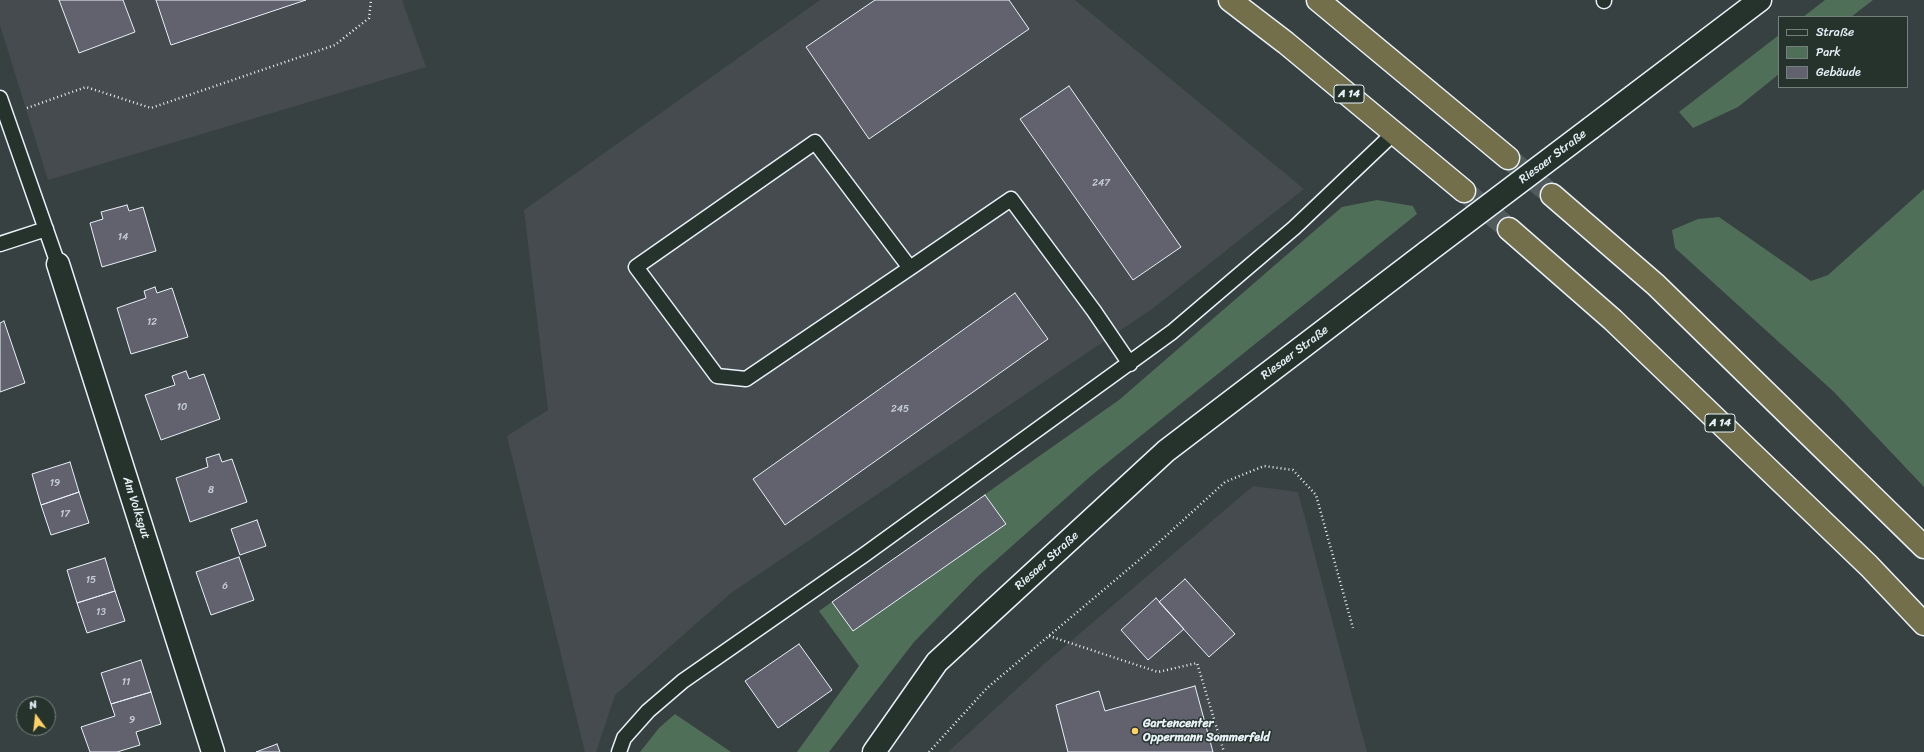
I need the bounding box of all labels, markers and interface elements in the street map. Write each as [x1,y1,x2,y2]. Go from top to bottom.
legend [1778,16,1908,88]
text: Straße [1816,21,1854,43]
text: Park [1816,41,1841,63]
text: Gebäude [1816,61,1861,83]
road number: A 14 [1334,85,1364,103]
street label: Riesaer Straße [1516,127,1590,187]
house number: 247 [1092,177,1110,189]
house number: 14 [118,231,128,243]
house number: 12 [147,316,157,328]
street label: Riesaer Straße [1258,323,1332,383]
house number: 10 [177,401,187,413]
house number: 245 [891,403,909,415]
road number: A 14 [1705,414,1735,432]
street label: Am Volksgut [119,475,153,541]
house number: 19 [50,477,60,489]
house number: 8 [208,484,214,496]
house number: 17 [60,508,70,520]
street label: Riesaer Straße [1012,529,1082,593]
house number: 15 [86,574,96,586]
house number: 6 [222,580,228,592]
house number: 13 [96,606,106,618]
house number: 11 [122,676,130,688]
text: N [27,695,39,715]
north arrow [16,696,56,736]
house number: 9 [129,714,135,726]
place label: Gartencenter Oppermann Sommerfeld [1143,717,1270,745]
marker: Gartencenter Oppermann Sommerfeld [1130,726,1140,736]

